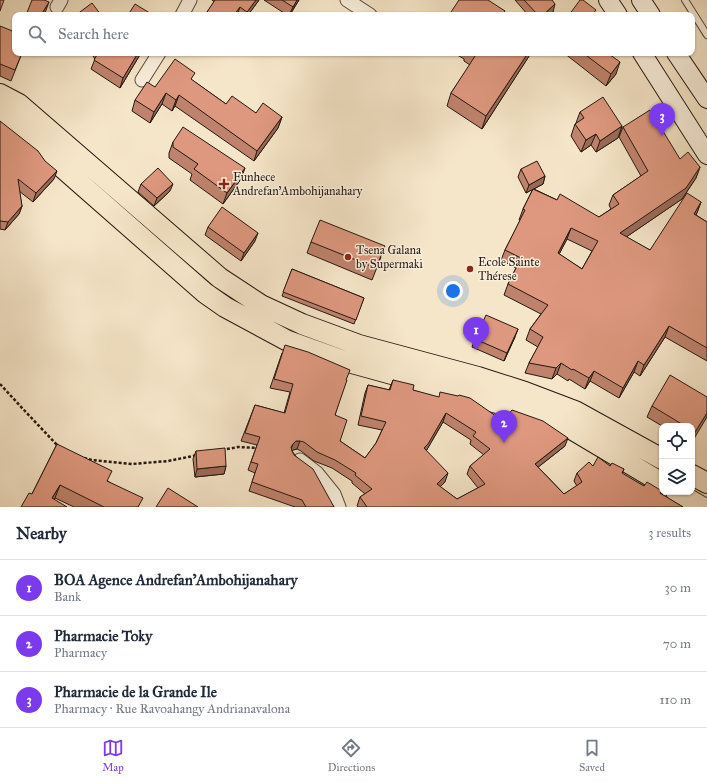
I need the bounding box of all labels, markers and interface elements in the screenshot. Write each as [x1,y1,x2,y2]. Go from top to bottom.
search box [12,12,695,56]
icon: search [26,23,48,45]
text: Search here [58,25,129,43]
pin: 3 [649,103,675,136]
place label: Funhece Andrefan'Ambohijanahary [232,170,363,198]
marker: Funhece Andrefan'Ambohijanahary [218,178,230,190]
place label: Tsena Galana by Supermaki [356,243,423,271]
marker: Tsena Galana by Supermaki [343,252,353,262]
place label: Ecole Sainte Thérese [478,255,540,283]
marker: Ecole Sainte Thérese [465,264,475,274]
your location [443,281,463,301]
pin: 1 [463,317,489,350]
pin: 2 [491,410,517,443]
map controls [659,423,695,495]
button: locate [659,423,695,459]
button: layers [659,459,695,495]
text: Nearby [16,523,67,544]
text: 3 results [648,525,691,541]
text: BOA Agence Andrefan'Ambohijanahary [54,571,298,589]
text: 1 [26,580,32,596]
text: 30 m [665,580,691,596]
text: Bank [54,589,81,605]
text: Pharmacie Toky [54,627,152,645]
text: 2 [26,636,32,652]
text: 70 m [663,636,691,652]
text: Pharmacy [54,645,107,661]
text: Pharmacie de la Grande Ile [54,683,217,701]
text: 3 [26,692,32,708]
text: 110 m [659,692,691,708]
text: Pharmacy · Rue Ravoahangy Andrianavalona [54,701,290,717]
tab: Map [102,737,124,774]
tab: Directions [328,737,375,774]
tab: Saved [579,737,605,774]

